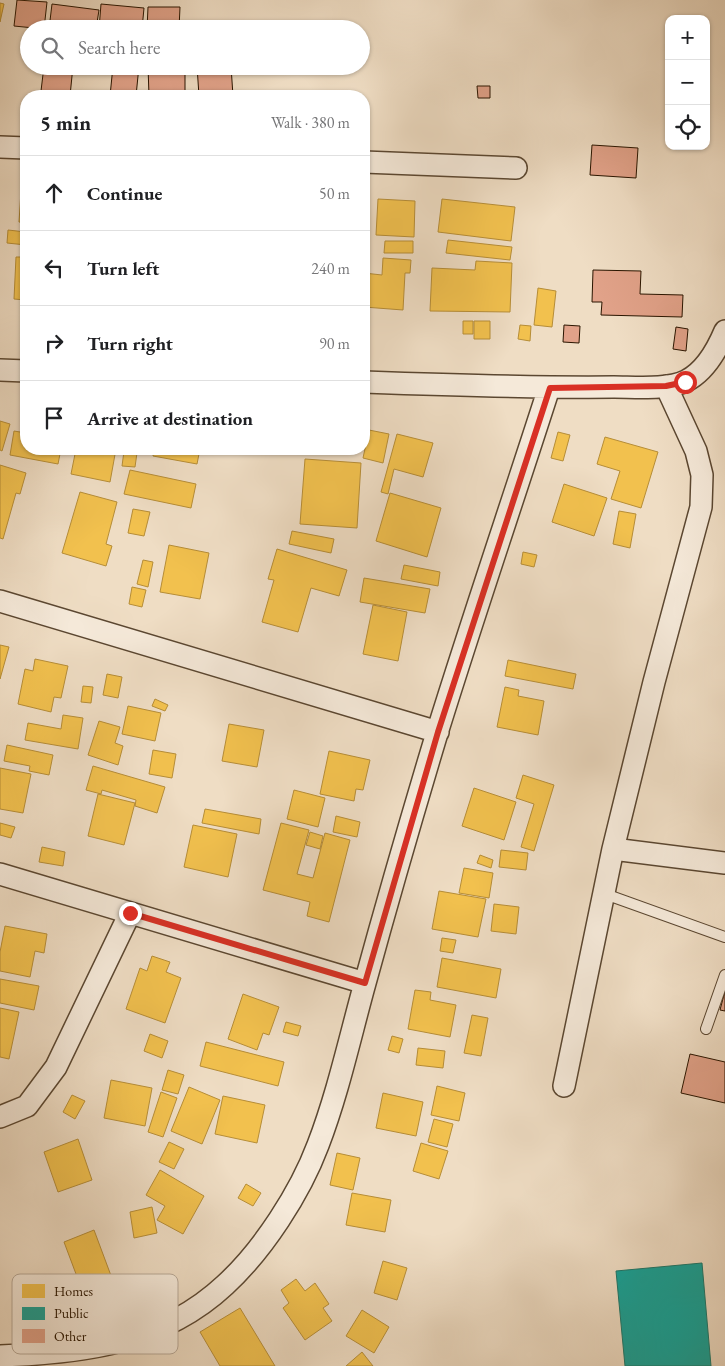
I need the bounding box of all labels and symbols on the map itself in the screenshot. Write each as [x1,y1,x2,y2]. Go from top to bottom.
route start [674,371,697,394]
route end [119,902,142,925]
legend [12,1274,178,1354]
text: Homes [54,1282,94,1300]
text: Public [54,1304,89,1322]
text: Other [54,1327,87,1345]

